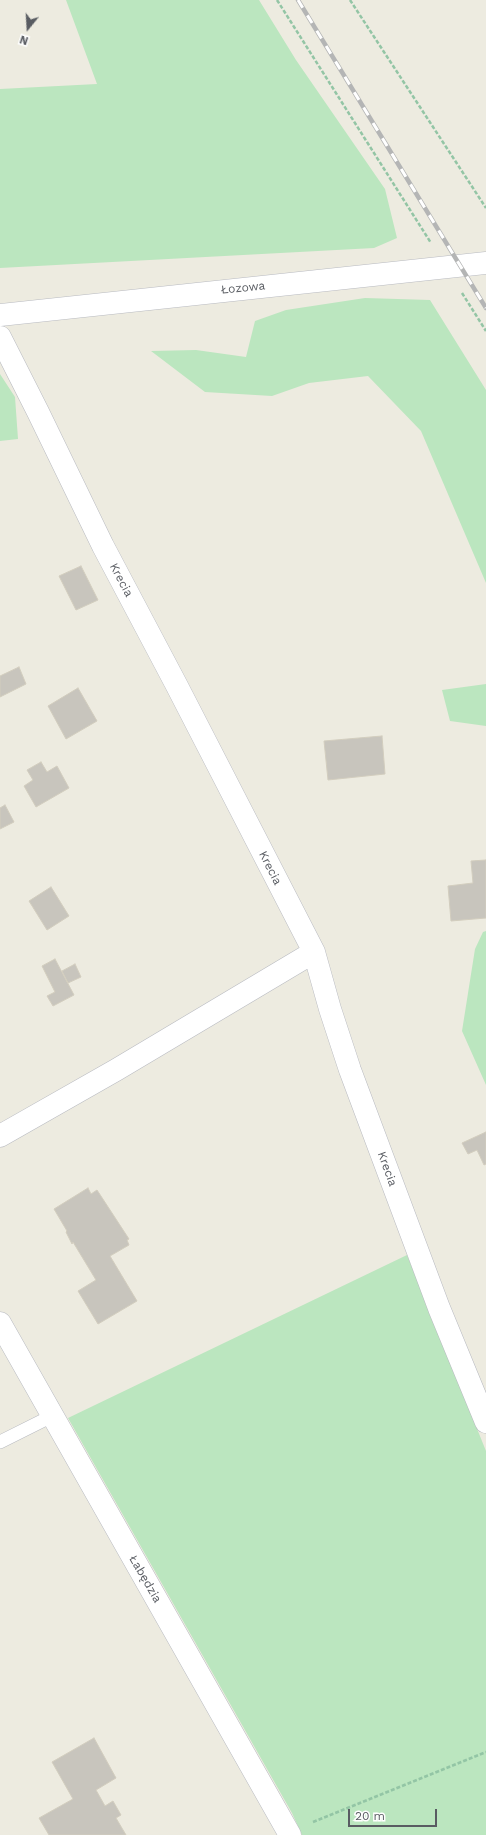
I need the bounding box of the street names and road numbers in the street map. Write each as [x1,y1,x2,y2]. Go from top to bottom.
street label: Łozowa [220,279,266,297]
street label: Krecia [106,561,136,599]
street label: Krecia [255,849,285,887]
street label: Krecia [374,1150,400,1188]
street label: Łabędzia [126,1553,164,1605]

